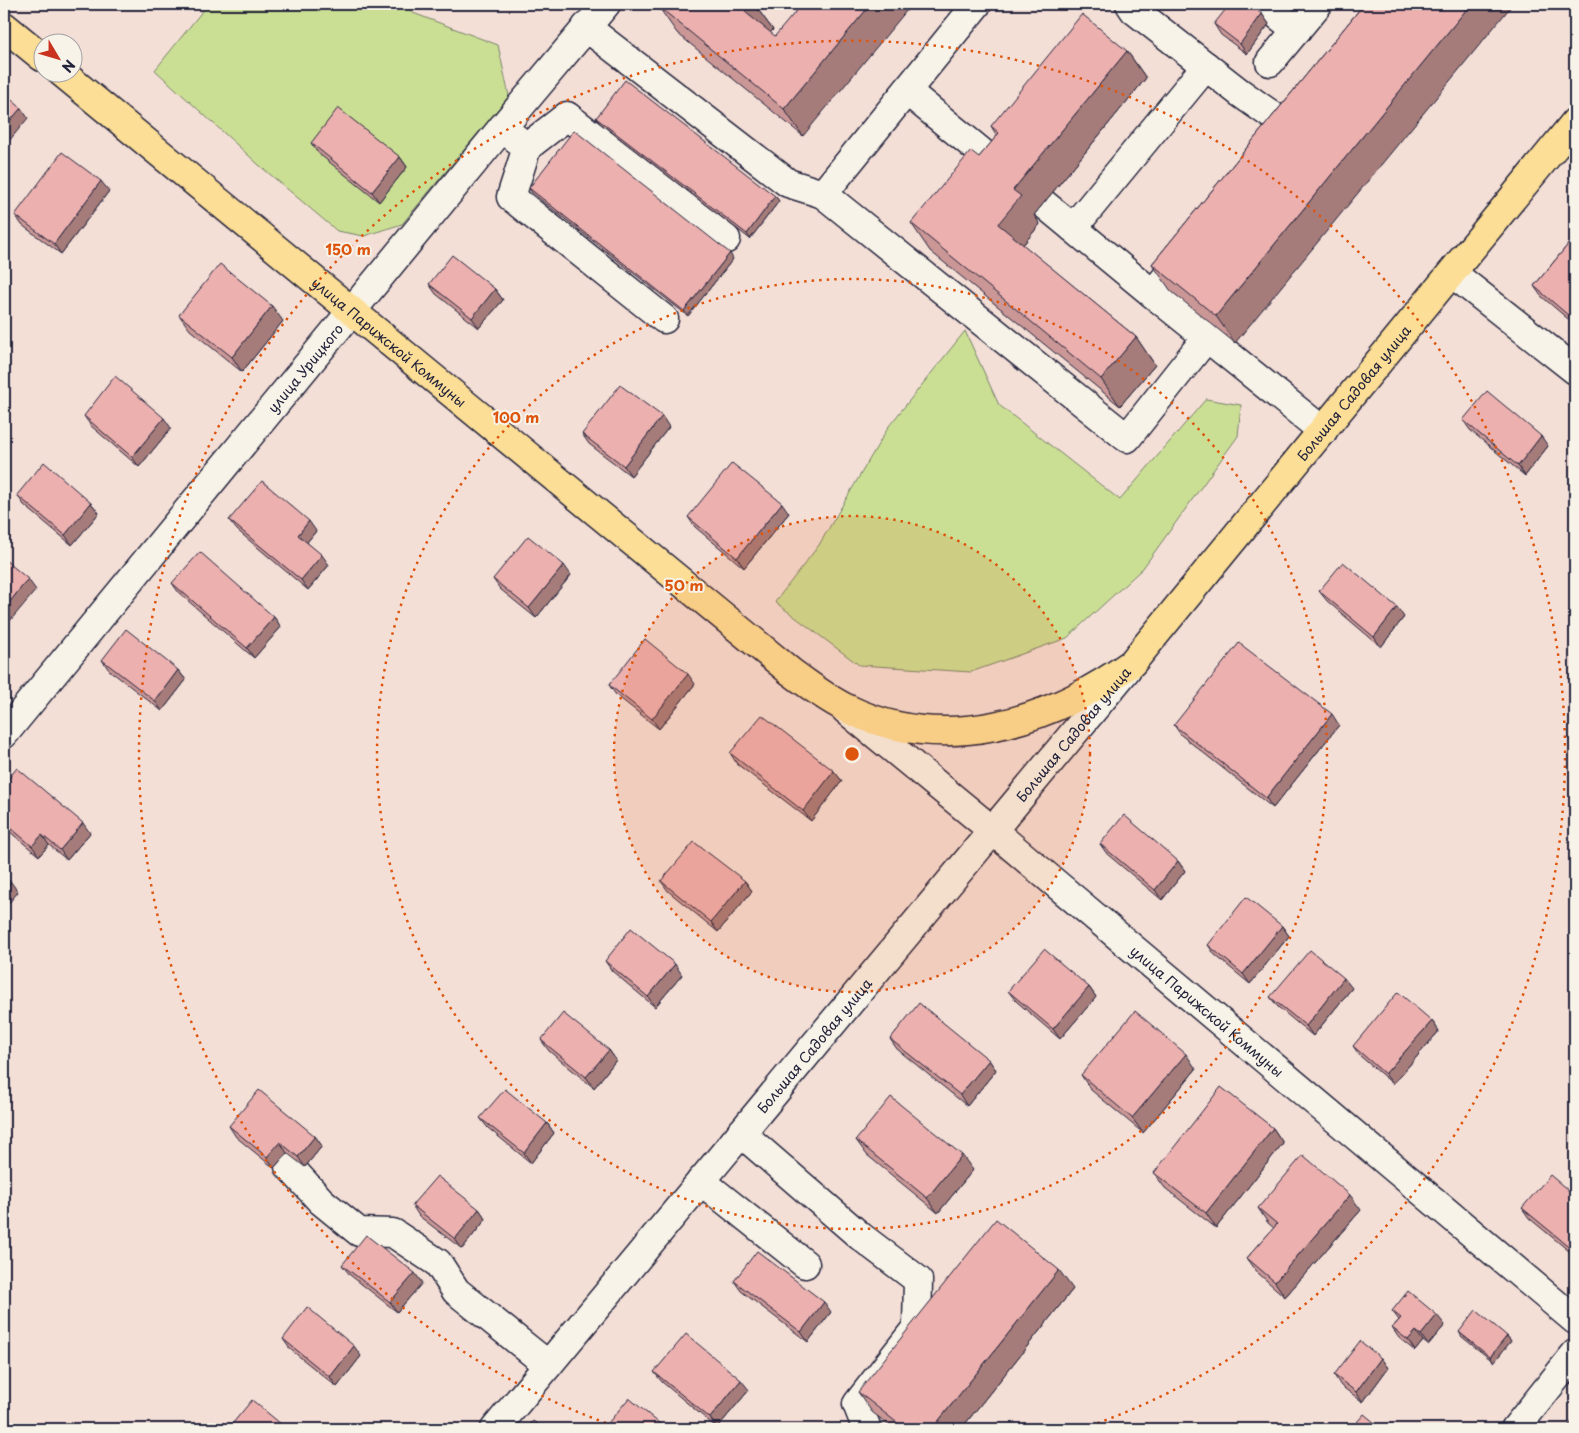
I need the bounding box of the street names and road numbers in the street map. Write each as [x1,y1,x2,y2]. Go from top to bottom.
street label: улица Парижской Коммуны [307,272,471,412]
street label: улица Урицкого [262,319,348,417]
street label: Большая Садовая улица [1291,320,1416,465]
street label: Большая Садовая улица [1011,662,1136,806]
street label: улица Парижской Коммуны [1126,940,1288,1082]
street label: Большая Садовая улица [752,973,877,1117]

